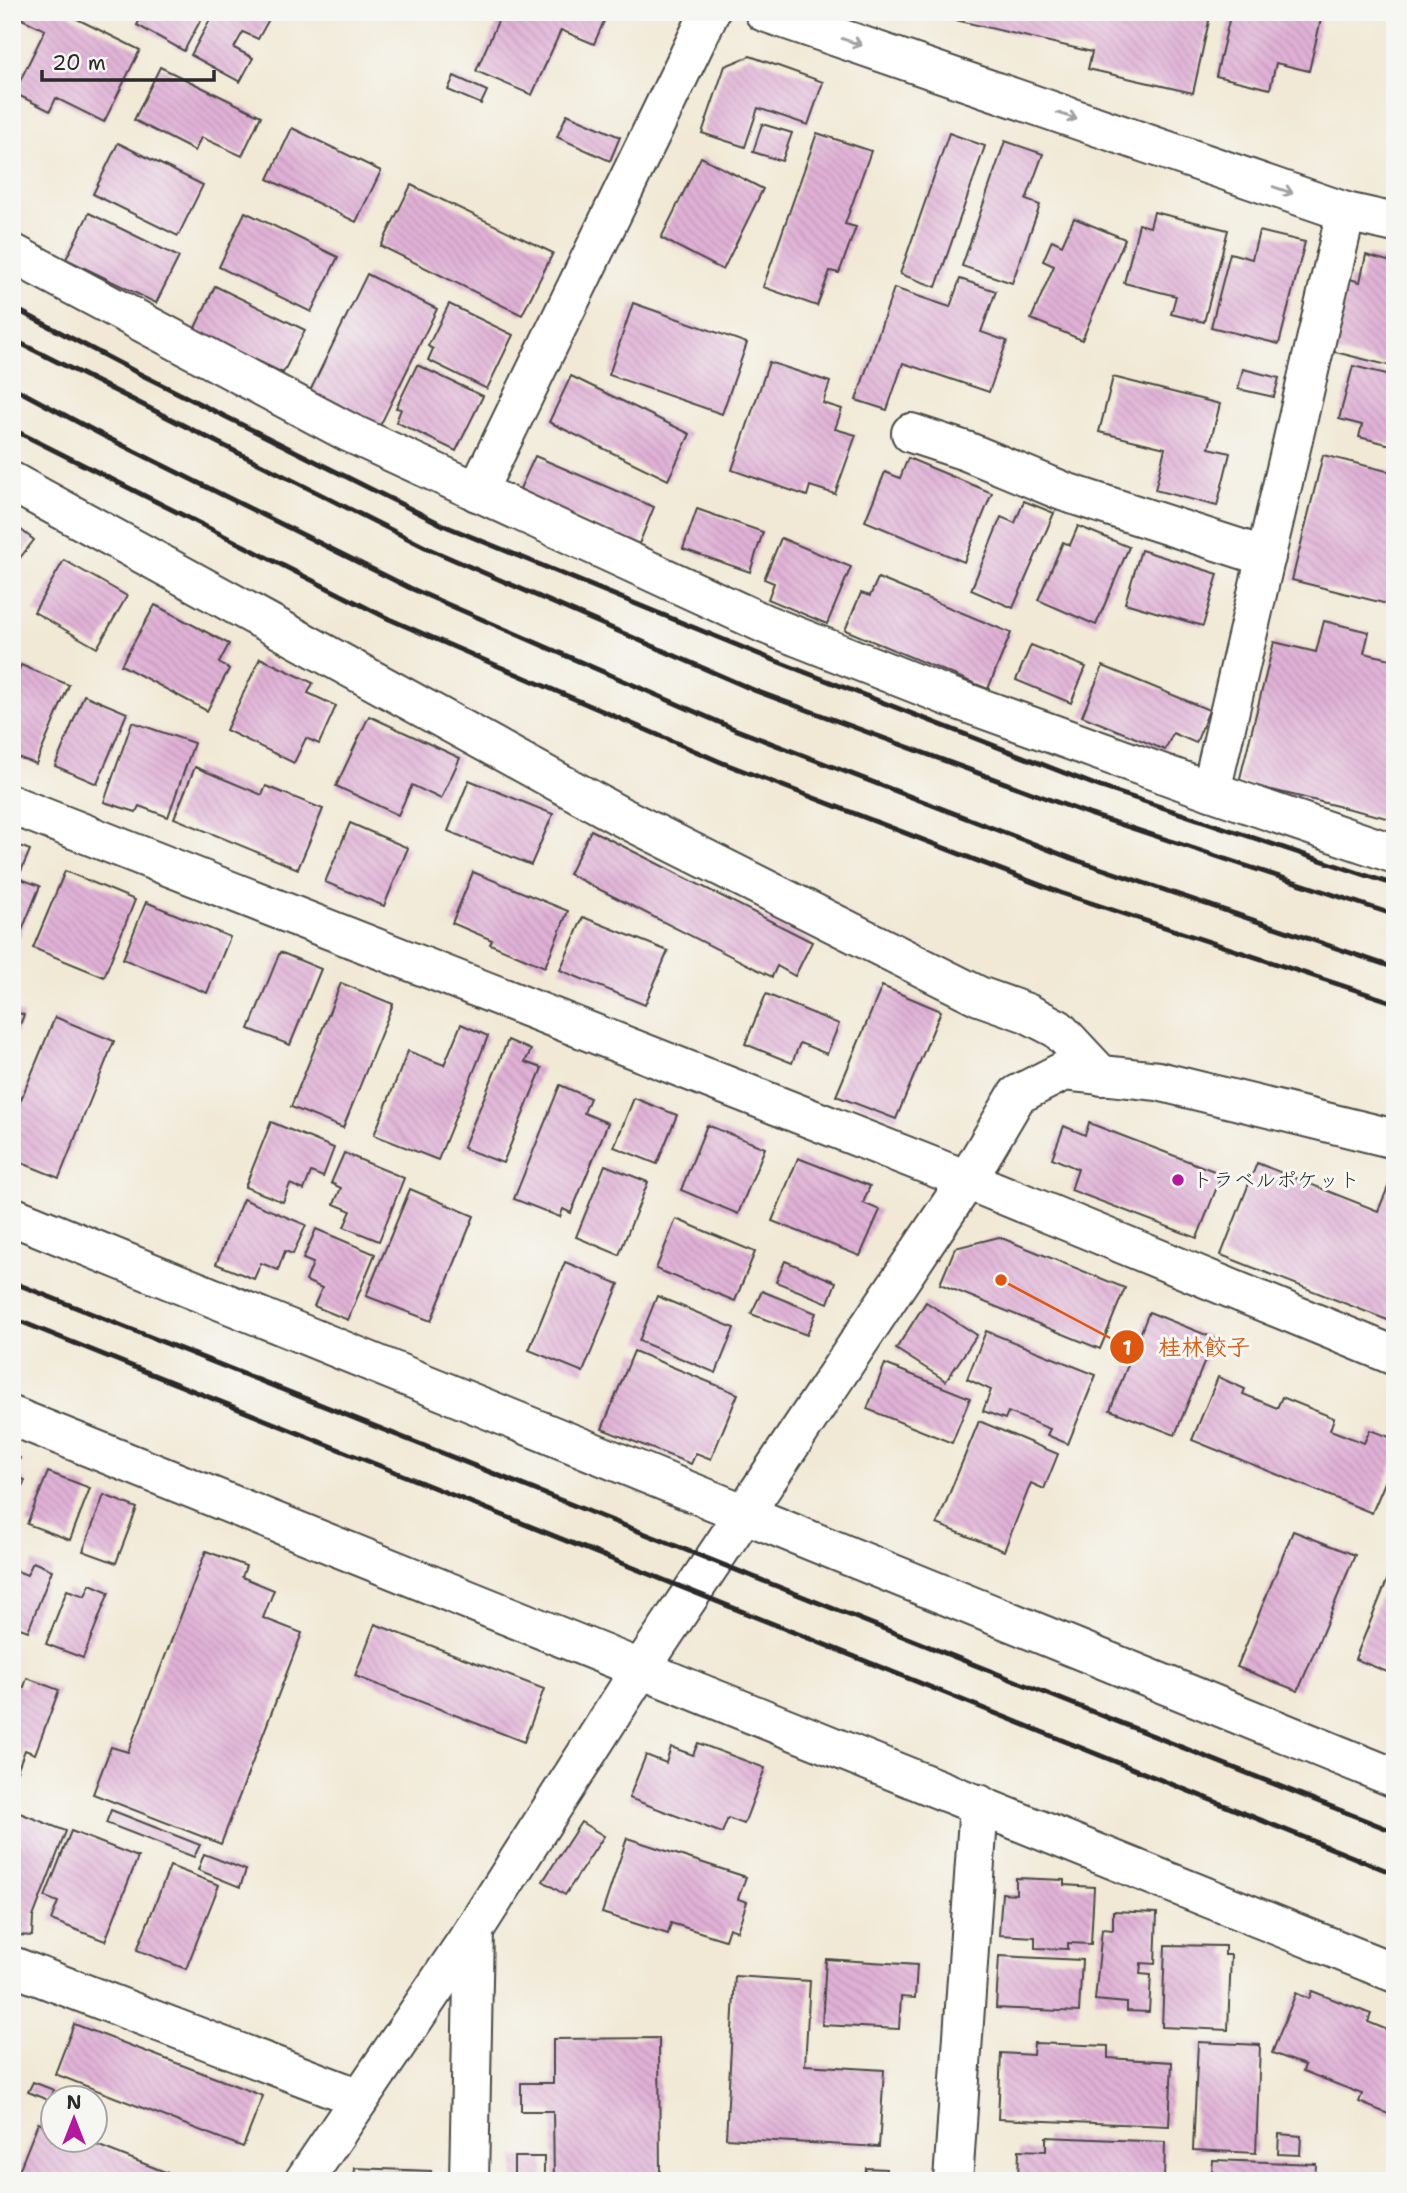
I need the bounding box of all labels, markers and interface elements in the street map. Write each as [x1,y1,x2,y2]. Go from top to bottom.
one-way arrow [841,36,863,49]
scale bar [42,38,214,82]
text: 20 m [52,49,106,77]
one-way arrow [1056,111,1078,123]
one-way arrow [1271,185,1293,197]
place label: トラベルポケット [1192,1166,1360,1194]
marker: トラベルポケット [1170,1172,1186,1188]
callout: 桂林餃子 [1109,1325,1264,1369]
text: 桂林餃子 [1158,1332,1250,1362]
text: 1 [1122,1334,1132,1362]
north arrow [38,2084,108,2154]
text: N [66,2090,82,2115]

